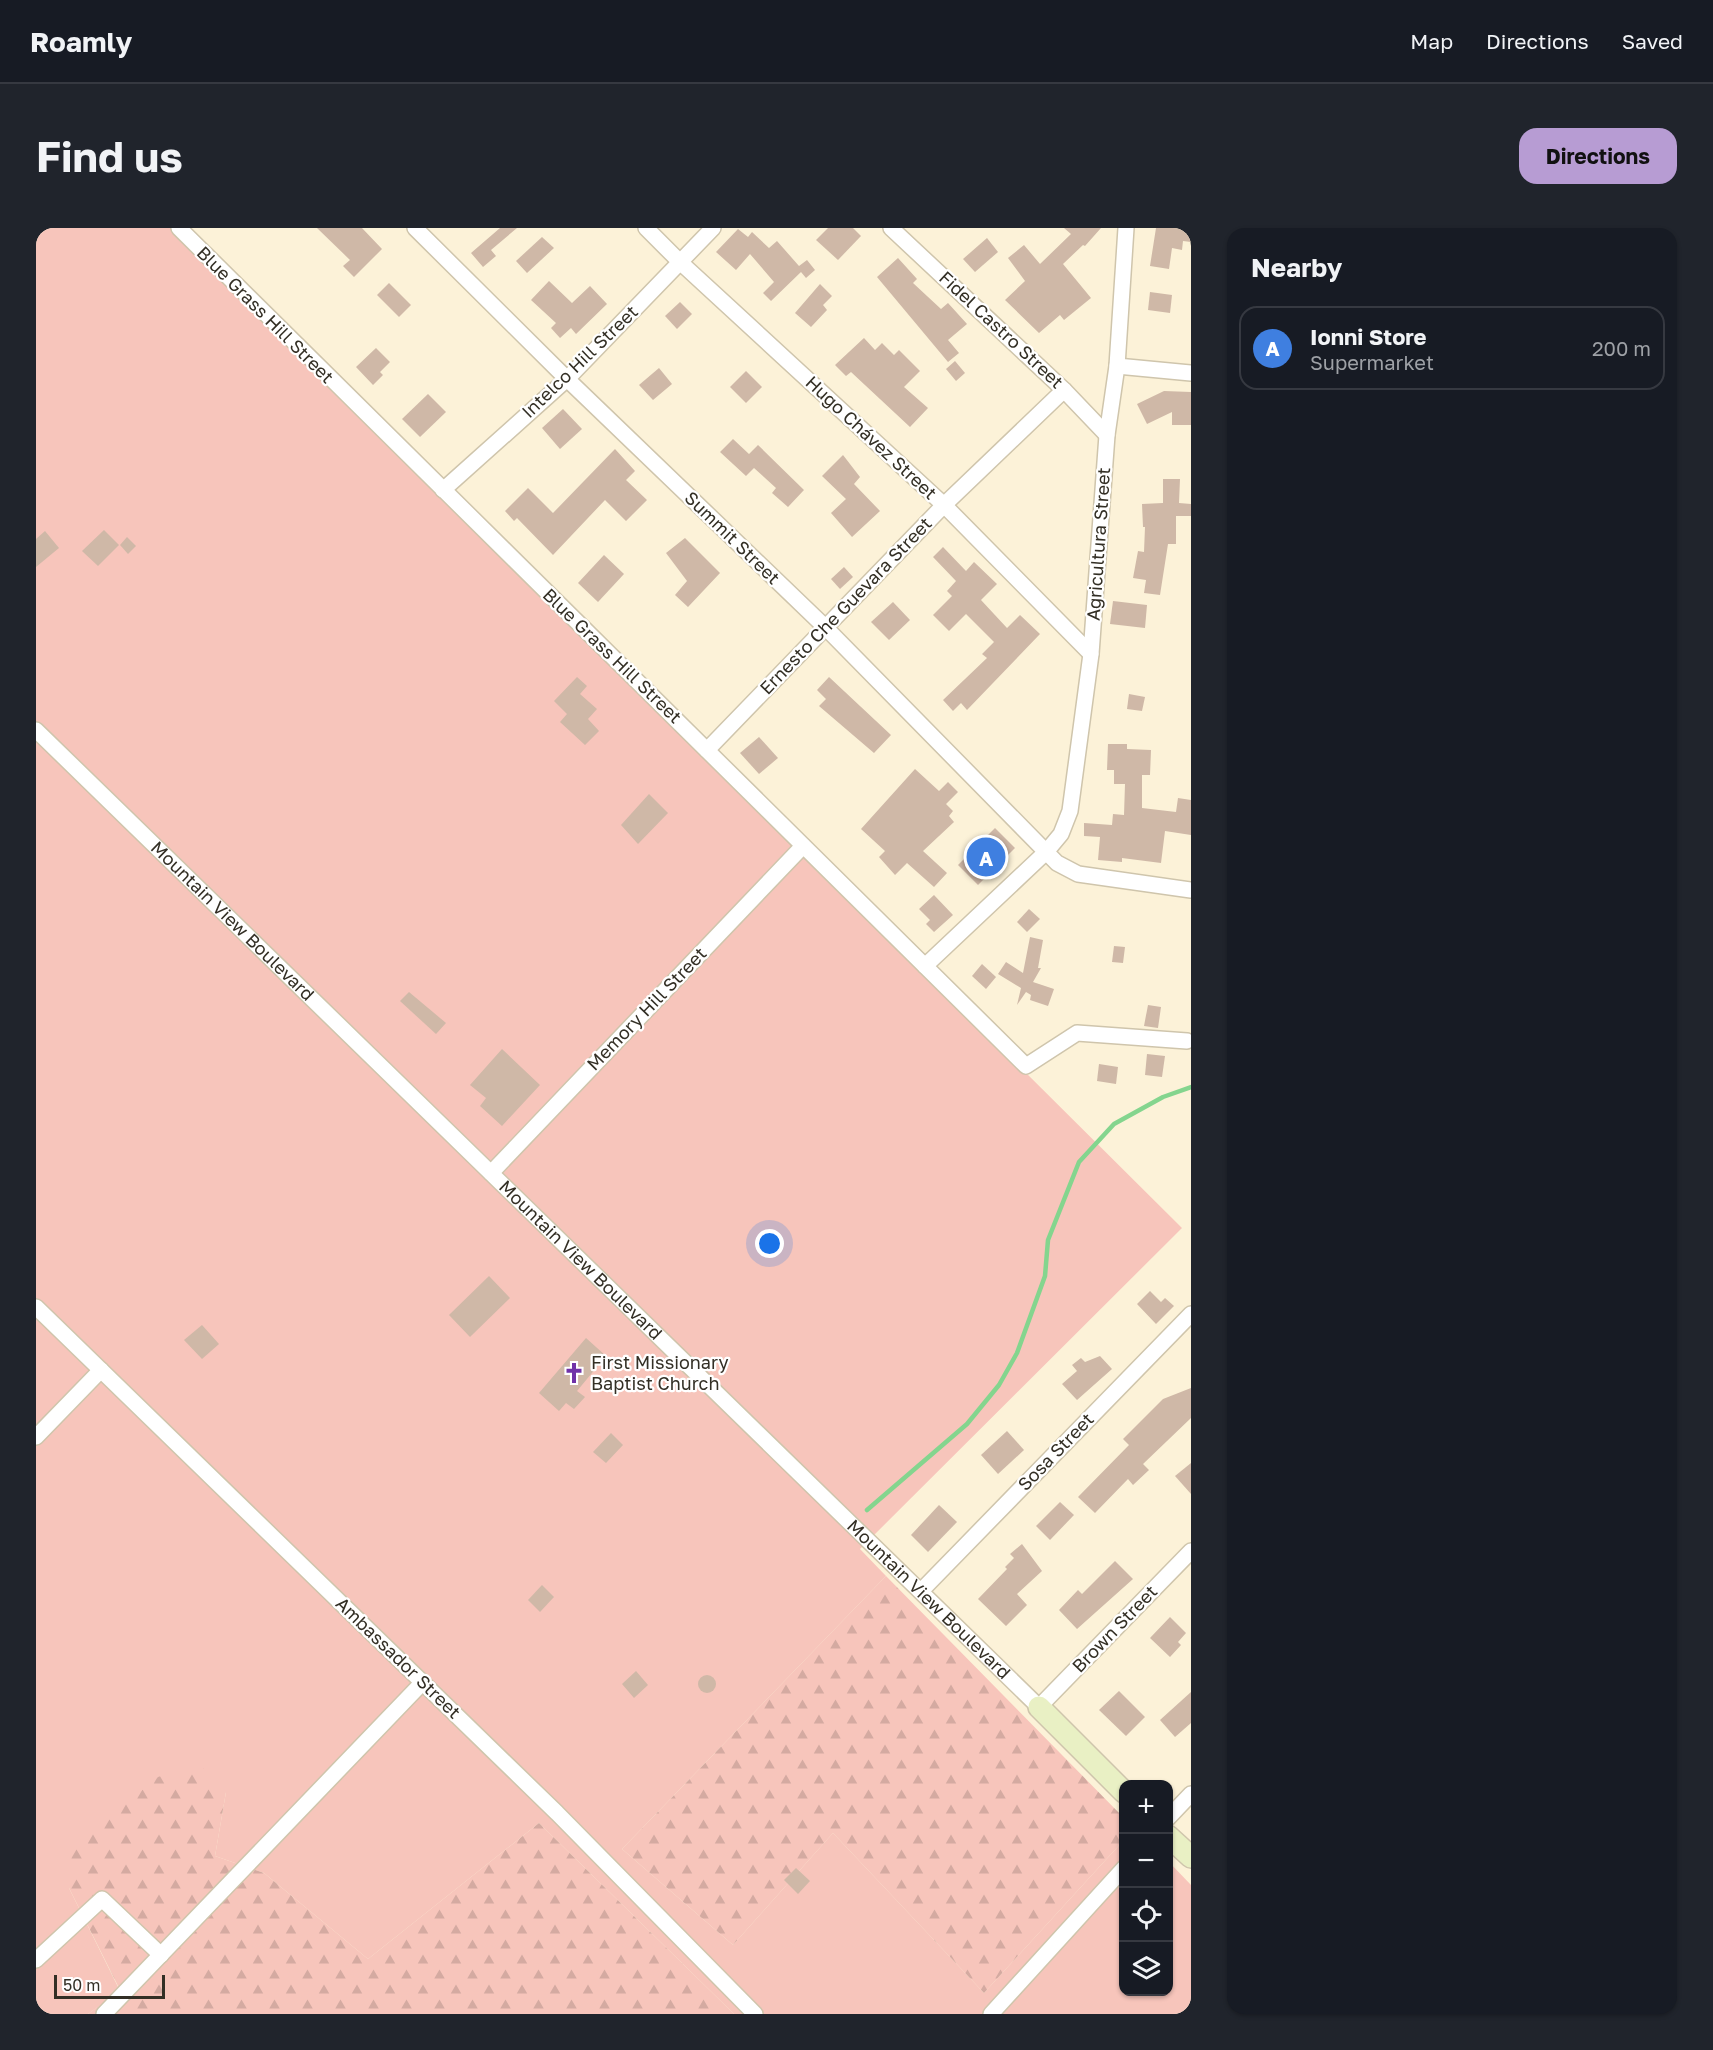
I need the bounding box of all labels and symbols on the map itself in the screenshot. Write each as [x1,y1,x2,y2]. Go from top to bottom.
street label: Blue Grass Hill Street [193,241,339,387]
street label: Fidel Castro Street [935,266,1068,393]
street label: Intelco Hill Street [517,300,642,422]
street label: Hugo Chávez Street [802,371,942,504]
street label: Agricultura Street [1082,466,1114,621]
street label: Summit Street [680,486,785,588]
street label: Ernesto Che Guevara Street [755,512,936,699]
street label: Blue Grass Hill Street [539,583,687,727]
pin: A [966,834,1006,880]
street label: Mountain View Boulevard [147,836,319,1005]
street label: Memory Hill Street [582,942,711,1074]
street label: Mountain View Boulevard [495,1175,667,1344]
your location [755,1229,784,1258]
place label: First Missionary Baptist Church [591,1351,729,1394]
church icon: First Missionary Baptist Church [562,1361,586,1385]
street label: Sosa Street [1013,1408,1098,1495]
street label: Mountain View Boulevard [843,1514,1015,1683]
street label: Brown Street [1067,1580,1161,1677]
street label: Ambassador Street [332,1592,466,1723]
scale bar [54,1972,165,2000]

